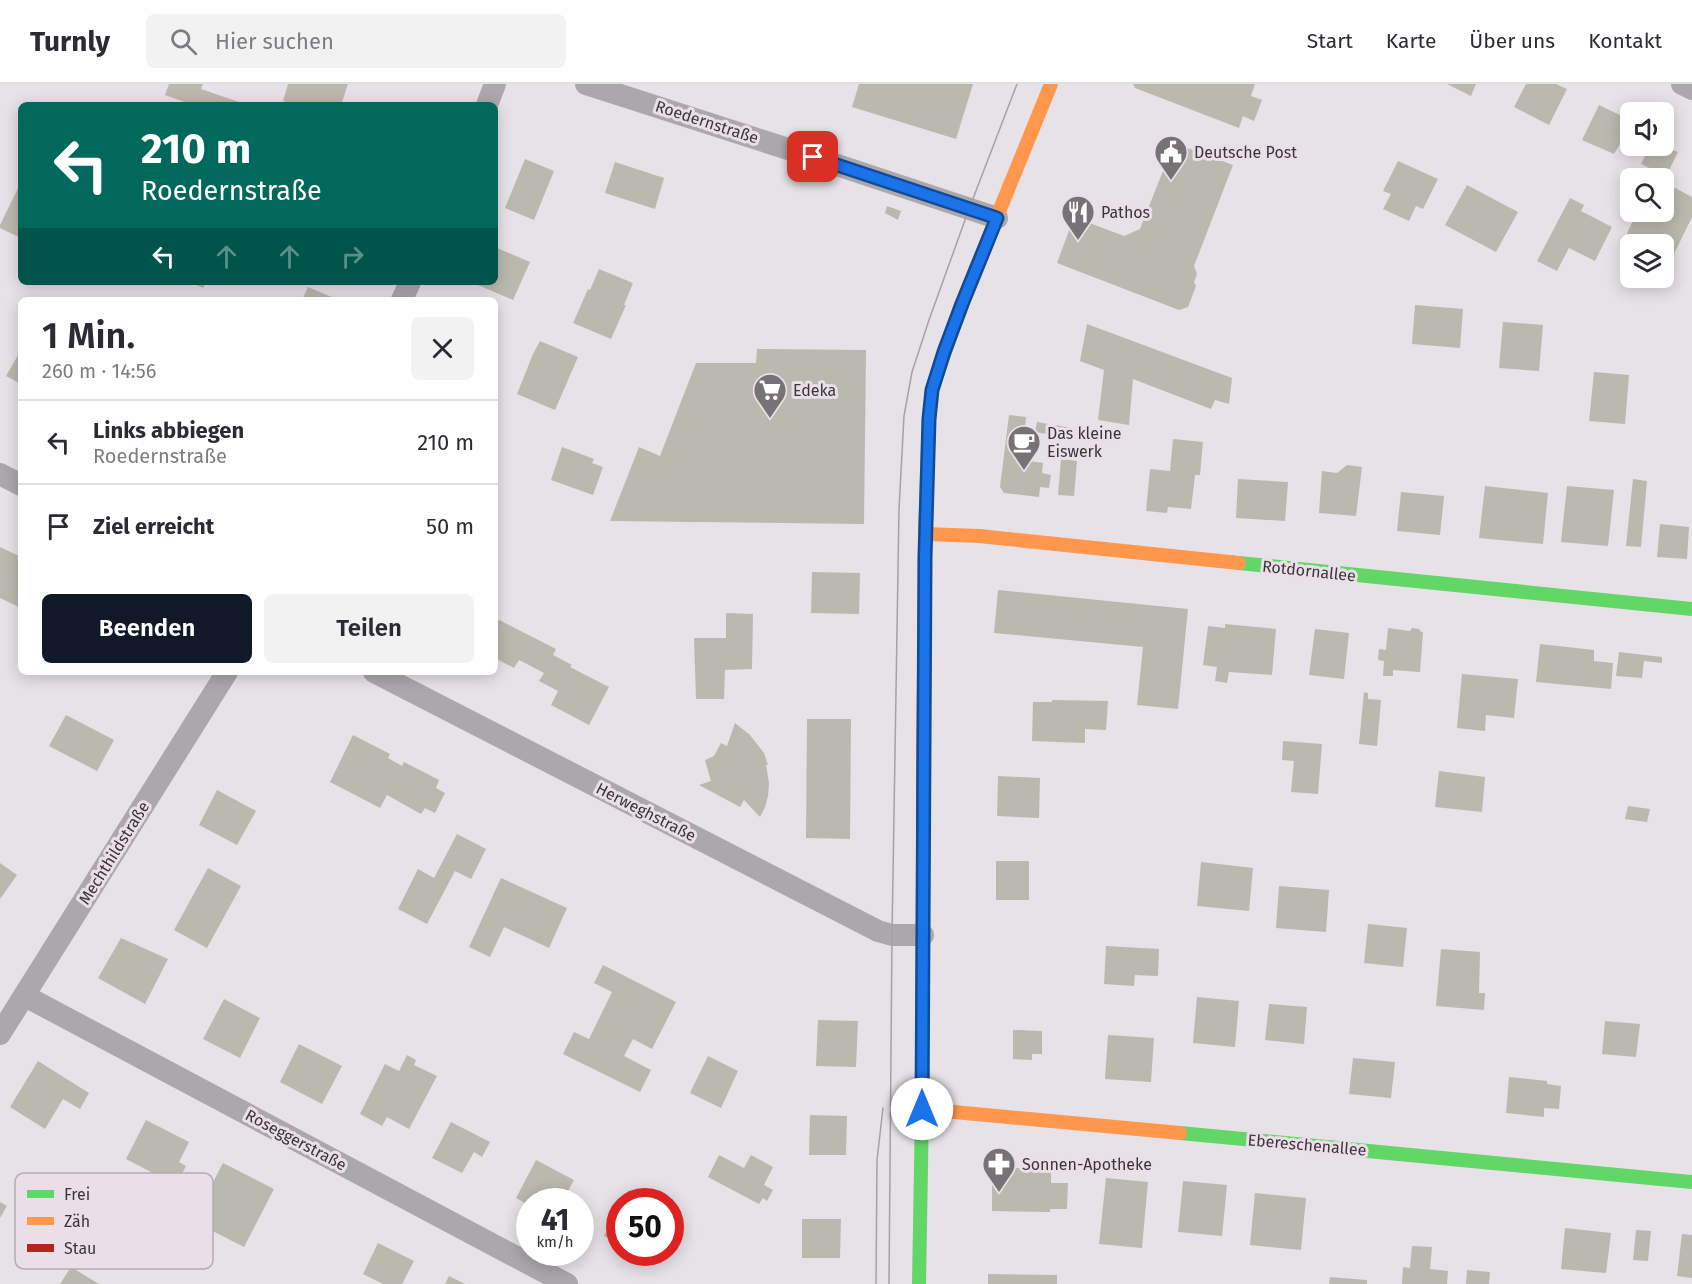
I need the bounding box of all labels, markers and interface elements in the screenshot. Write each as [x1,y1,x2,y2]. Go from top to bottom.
search box [146,14,566,68]
text: Turnly [30,25,110,58]
icon: search [167,25,200,58]
text: Hier suchen [215,28,334,55]
text: Start [1307,28,1353,54]
text: Karte [1386,28,1436,54]
text: Über uns [1469,28,1555,54]
text: Kontakt [1588,28,1662,54]
street label: Roedernstraße [653,96,761,148]
map controls [1620,102,1674,288]
button: sound [1620,102,1674,156]
text: 210 m [141,124,251,174]
icon: left [42,126,120,204]
pin [787,131,838,182]
public building icon: Deutsche Post [1153,134,1189,181]
icon: arrive [796,140,829,173]
place label: Deutsche Post [1194,143,1297,162]
button: search [1620,168,1674,222]
text: Roedernstraße [141,175,322,207]
restaurant icon: Pathos [1060,194,1096,241]
place label: Pathos [1101,203,1150,222]
button: layers [1620,234,1674,288]
icon: left [147,240,180,273]
icon: ahead [210,240,243,273]
icon: ahead [273,240,306,273]
icon: right [336,240,369,273]
text: 1 Min. [42,314,135,358]
button: close [411,317,474,380]
text: 260 m · 14:56 [42,359,156,383]
supermarket icon: Edeka [752,372,788,419]
place label: Edeka [793,381,836,400]
text: Links abbiegen [93,417,244,444]
cafe icon: Das kleine Eiswerk [1006,424,1042,471]
place label: Das kleine Eiswerk [1047,424,1122,461]
icon: left [42,426,75,459]
text: 210 m [417,429,474,456]
text: Roedernstraße [93,444,227,468]
icon: arrive [42,510,75,543]
text: Ziel erreicht [93,513,214,540]
text: 50 m [426,513,474,540]
street label: Rotdornallee [1261,557,1357,585]
button: Beenden [42,594,252,663]
button: Teilen [264,594,474,663]
street label: Herweghstraße [593,779,699,845]
street label: Mechthildstraße [75,798,153,908]
position arrow [890,1077,954,1141]
street label: Roseggerstraße [242,1105,350,1175]
street label: Ebereschenallee [1247,1130,1367,1160]
pharmacy icon: Sonnen-Apotheke [981,1146,1017,1193]
place label: Sonnen-Apotheke [1022,1155,1152,1174]
legend [15,1173,213,1269]
text: Frei [64,1185,90,1204]
speed limit sign: 50 [606,1188,684,1266]
text: 41 [541,1202,569,1238]
text: Zäh [64,1212,90,1231]
text: km/h [536,1233,574,1251]
text: Stau [64,1239,96,1258]

